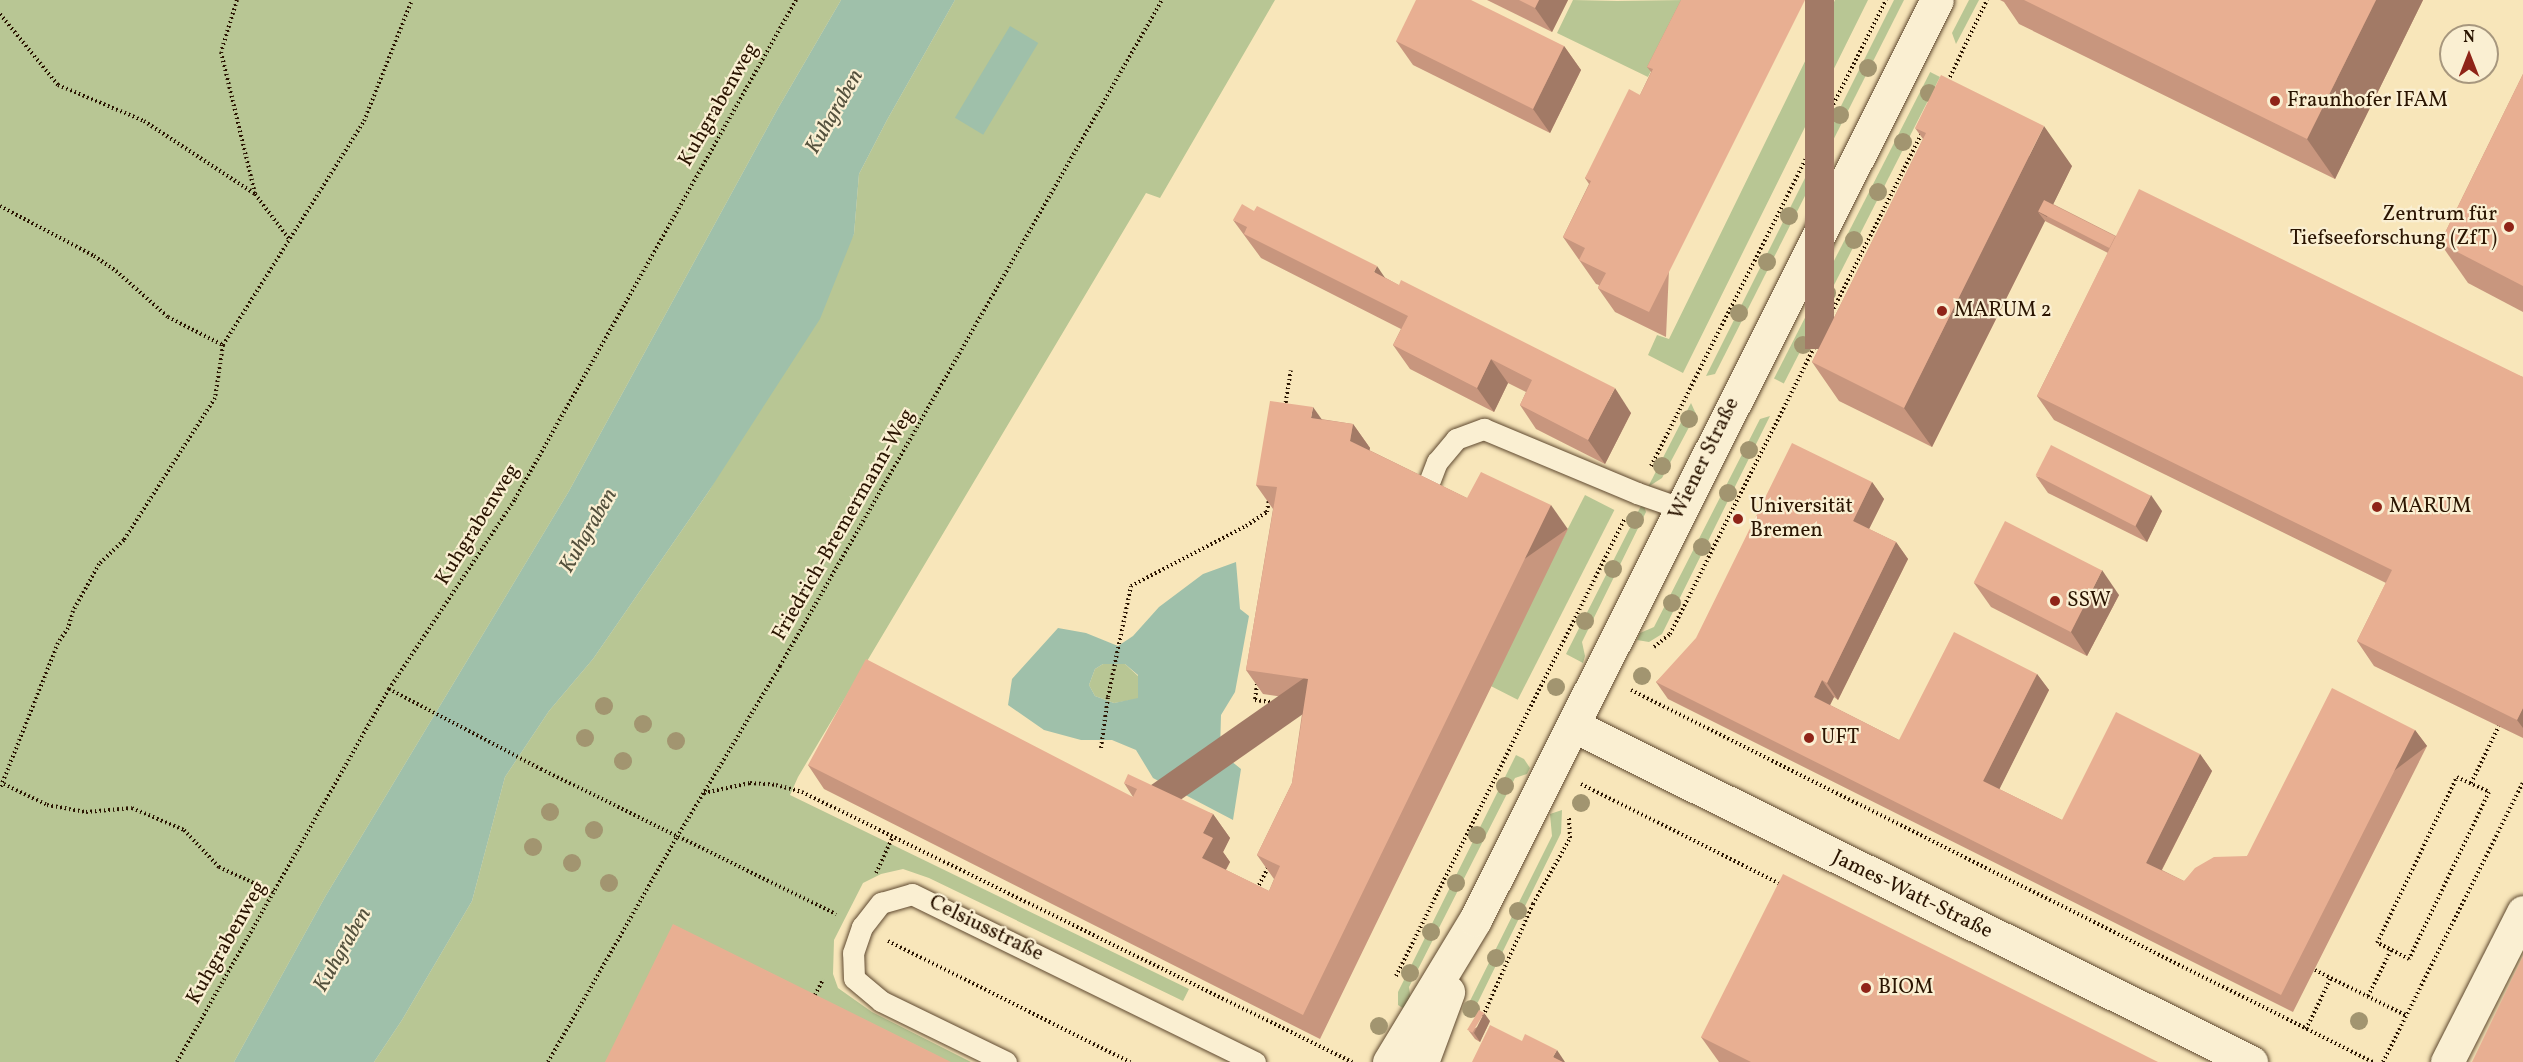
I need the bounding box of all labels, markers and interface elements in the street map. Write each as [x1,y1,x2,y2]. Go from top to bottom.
north arrow [2439,24,2499,84]
text: N [2463,27,2475,49]
street label: Kuhgrabenweg [673,39,765,171]
water label: Kuhgraben [800,65,870,159]
place label: Fraunhofer IFAM [2287,88,2448,114]
marker: Fraunhofer IFAM [2268,94,2282,108]
place label: Zentrum für Tiefseeforschung (ZfT) [2290,202,2497,252]
marker: Zentrum für Tiefseeforschung (ZfT) [2502,220,2516,234]
place label: MARUM 2 [1954,298,2052,324]
marker: MARUM 2 [1935,304,1949,318]
street label: Wiener Straße [1665,394,1745,524]
street label: Friedrich-Bremermann-Weg [767,405,921,645]
street label: Kuhgrabenweg [431,460,525,590]
water label: Kuhgraben [554,484,624,578]
place label: Universität Bremen [1750,494,1853,544]
place label: MARUM [2389,494,2471,520]
marker: MARUM [2370,500,2384,514]
marker: Universität Bremen [1731,512,1745,526]
place label: SSW [2067,588,2111,614]
marker: SSW [2048,594,2062,608]
place label: UFT [1821,725,1859,751]
marker: UFT [1802,731,1816,745]
street label: James-Watt-Straße [1828,845,1996,945]
street label: Kuhgrabenweg [181,877,273,1009]
street label: Celsiusstraße [925,890,1047,968]
water label: Kuhgraben [308,903,378,997]
place label: BIOM [1878,975,1933,1001]
marker: BIOM [1859,981,1873,995]

